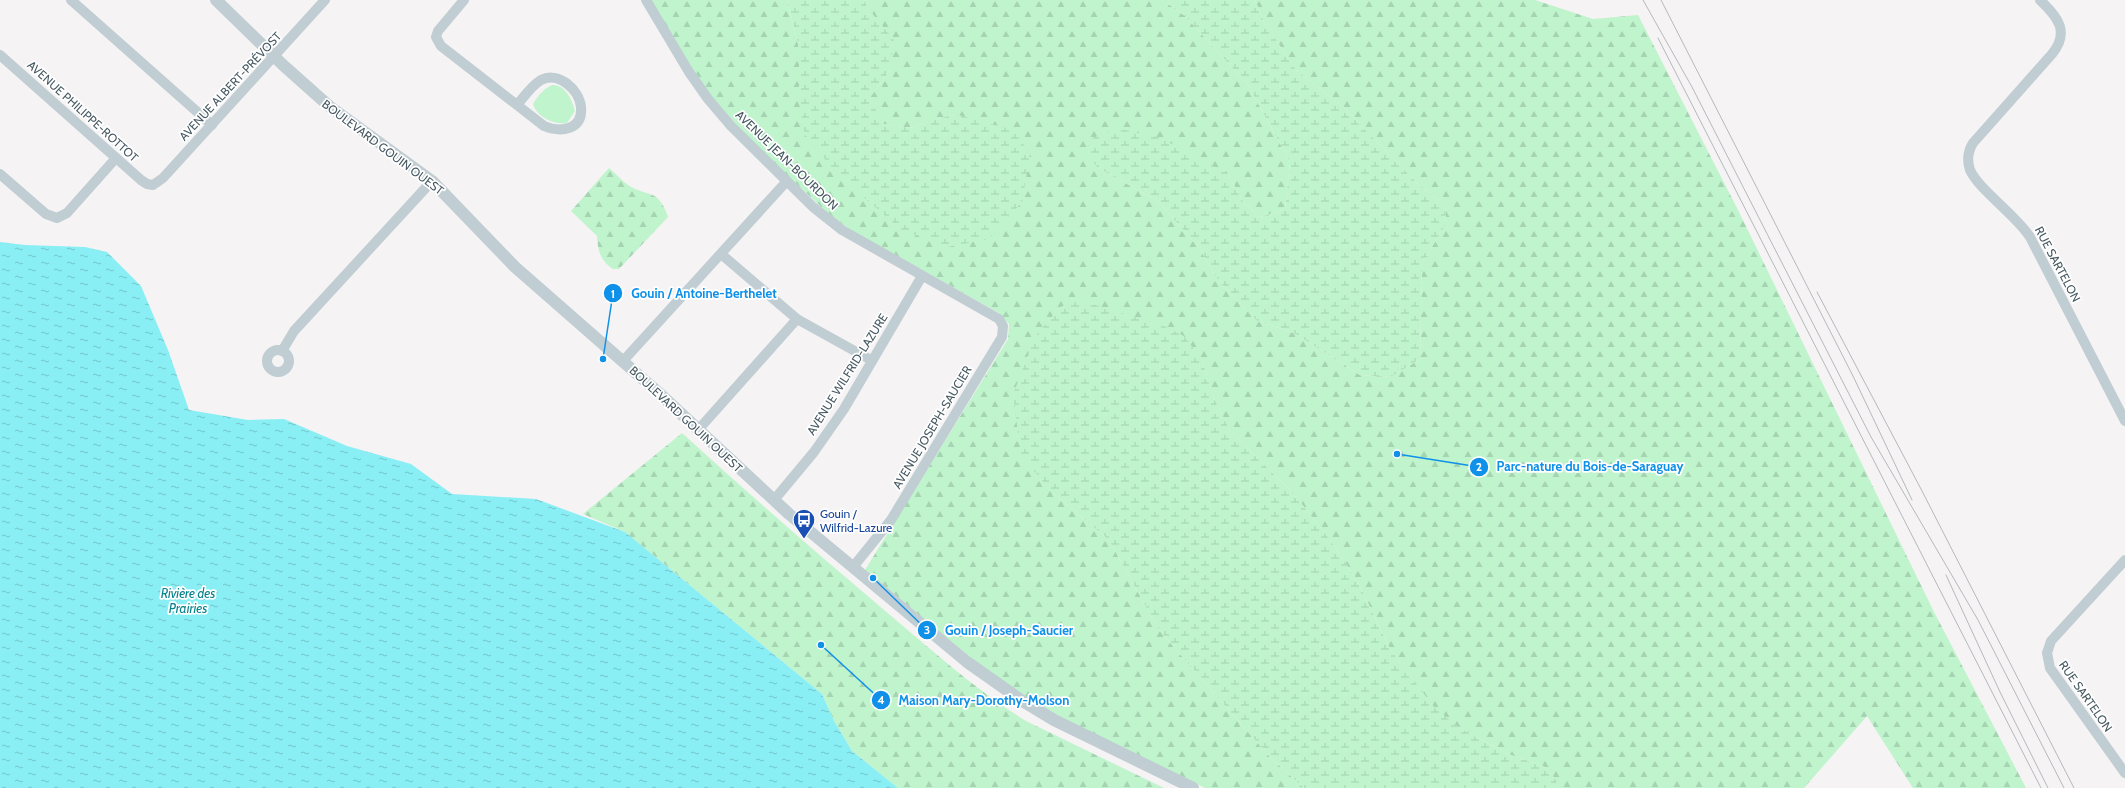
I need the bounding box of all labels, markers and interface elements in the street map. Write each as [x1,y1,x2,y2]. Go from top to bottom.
street label: AVENUE ALBERT-PRÉVOST [176,28,285,143]
street label: AVENUE PHILIPPE-ROTTOT [24,57,142,165]
street label: BOULEVARD GOUIN OUEST [319,96,447,198]
street label: AVENUE JEAN-BOURDON [733,107,841,213]
street label: RUE SARTELON [2032,224,2084,304]
callout: Gouin / Antoine-Berthelet [603,281,785,306]
text: Gouin / Antoine-Berthelet [631,285,777,301]
text: 1 [611,286,615,301]
street label: AVENUE WILFRID-LAZURE [803,310,891,438]
street label: AVENUE JOSEPH-SAUCIER [889,362,975,491]
street label: BOULEVARD GOUIN OUEST [627,363,746,476]
callout: Parc-nature du Bois-de-Saraguay [1469,454,1691,479]
text: Parc-nature du Bois-de-Saraguay [1497,458,1683,474]
text: 2 [1476,459,1482,474]
place label: Gouin / Wilfrid-Lazure [820,506,892,535]
bus stop icon: Gouin / Wilfrid-Lazure [791,507,817,540]
water label: Rivière des Prairies [161,585,215,616]
callout: Gouin / Joseph-Saucier [917,618,1081,643]
text: 3 [924,622,930,637]
text: Gouin / Joseph-Saucier [945,622,1074,638]
street label: RUE SARTELON [2056,658,2116,734]
callout: Maison Mary-Dorothy-Molson [871,688,1078,713]
text: 4 [877,692,885,707]
text: Maison Mary-Dorothy-Molson [899,692,1069,708]

